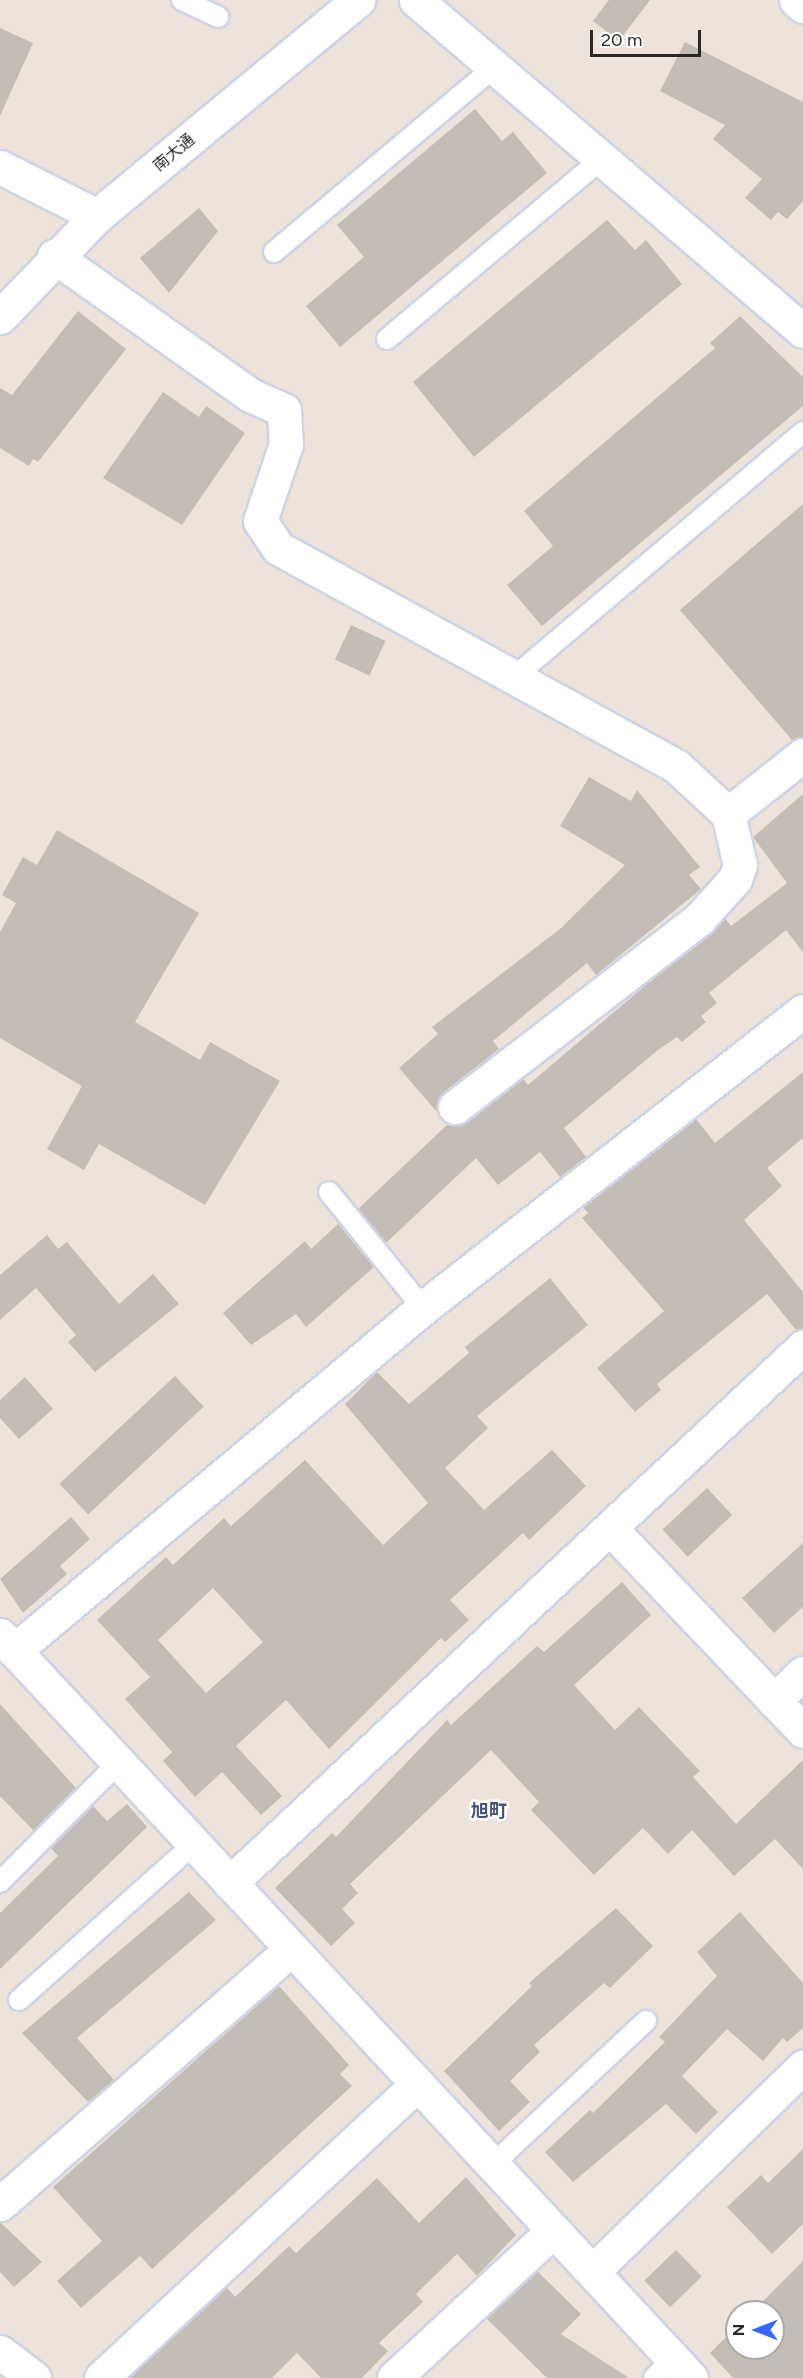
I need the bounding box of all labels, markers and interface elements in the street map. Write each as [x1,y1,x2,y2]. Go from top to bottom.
scale bar [593,18,704,56]
text: 20 m [601,29,642,51]
street label: 南大通 [149,130,199,176]
district label: 旭町 [471,1800,507,1822]
north arrow [725,2300,785,2360]
text: N [729,2324,748,2336]

